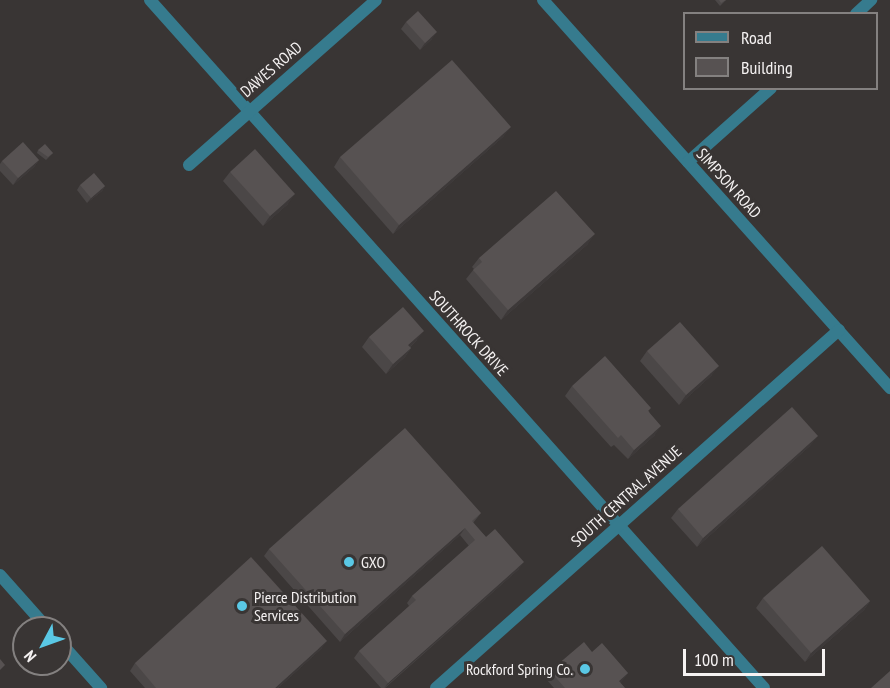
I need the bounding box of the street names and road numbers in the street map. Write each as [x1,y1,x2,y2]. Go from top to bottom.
street label: DAWES ROAD [236,37,306,101]
street label: SIMPSON ROAD [693,144,765,222]
street label: SOUTHROCK DRIVE [426,286,512,380]
street label: SOUTH CENTRAL AVENUE [566,441,686,551]

